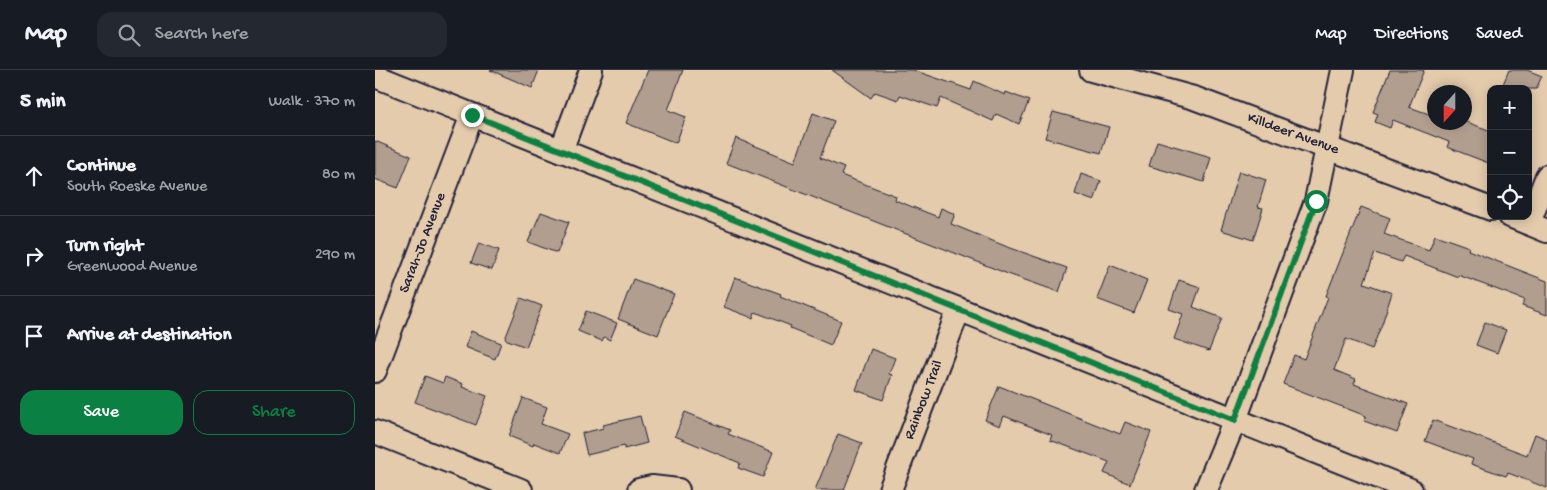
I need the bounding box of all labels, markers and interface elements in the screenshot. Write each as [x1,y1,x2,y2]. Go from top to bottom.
search box [97,12,447,57]
text: Map [25,20,67,49]
icon: search [115,21,143,49]
text: Search here [155,23,248,46]
text: Map [1315,24,1347,45]
text: Directions [1375,24,1448,45]
text: Saved [1476,24,1522,45]
north arrow [1427,85,1472,130]
map controls [1487,85,1532,220]
button: + [1487,85,1532,130]
text: 5 min [20,90,65,115]
text: Walk · 370 m [268,93,355,112]
route end [461,104,484,127]
street label: Killdeer Avenue [1245,109,1342,159]
button: − [1487,130,1532,175]
text: Continue [67,155,136,178]
icon: ahead [20,162,48,190]
text: 80 m [322,166,355,185]
button: locate [1487,175,1532,220]
text: South Roeske Avenue [67,178,207,197]
street label: Sarah-Jo Avenue [396,190,451,296]
route start [1305,190,1328,213]
text: Turn right [67,235,143,258]
icon: right [20,242,48,270]
text: 290 m [315,246,355,265]
text: Greenwood Avenue [67,258,197,277]
icon: arrive [20,322,48,350]
text: Arrive at destination [67,324,231,347]
street label: Rainbow Trail [901,358,947,442]
button: Save [20,390,183,435]
button: Share [193,390,355,435]

